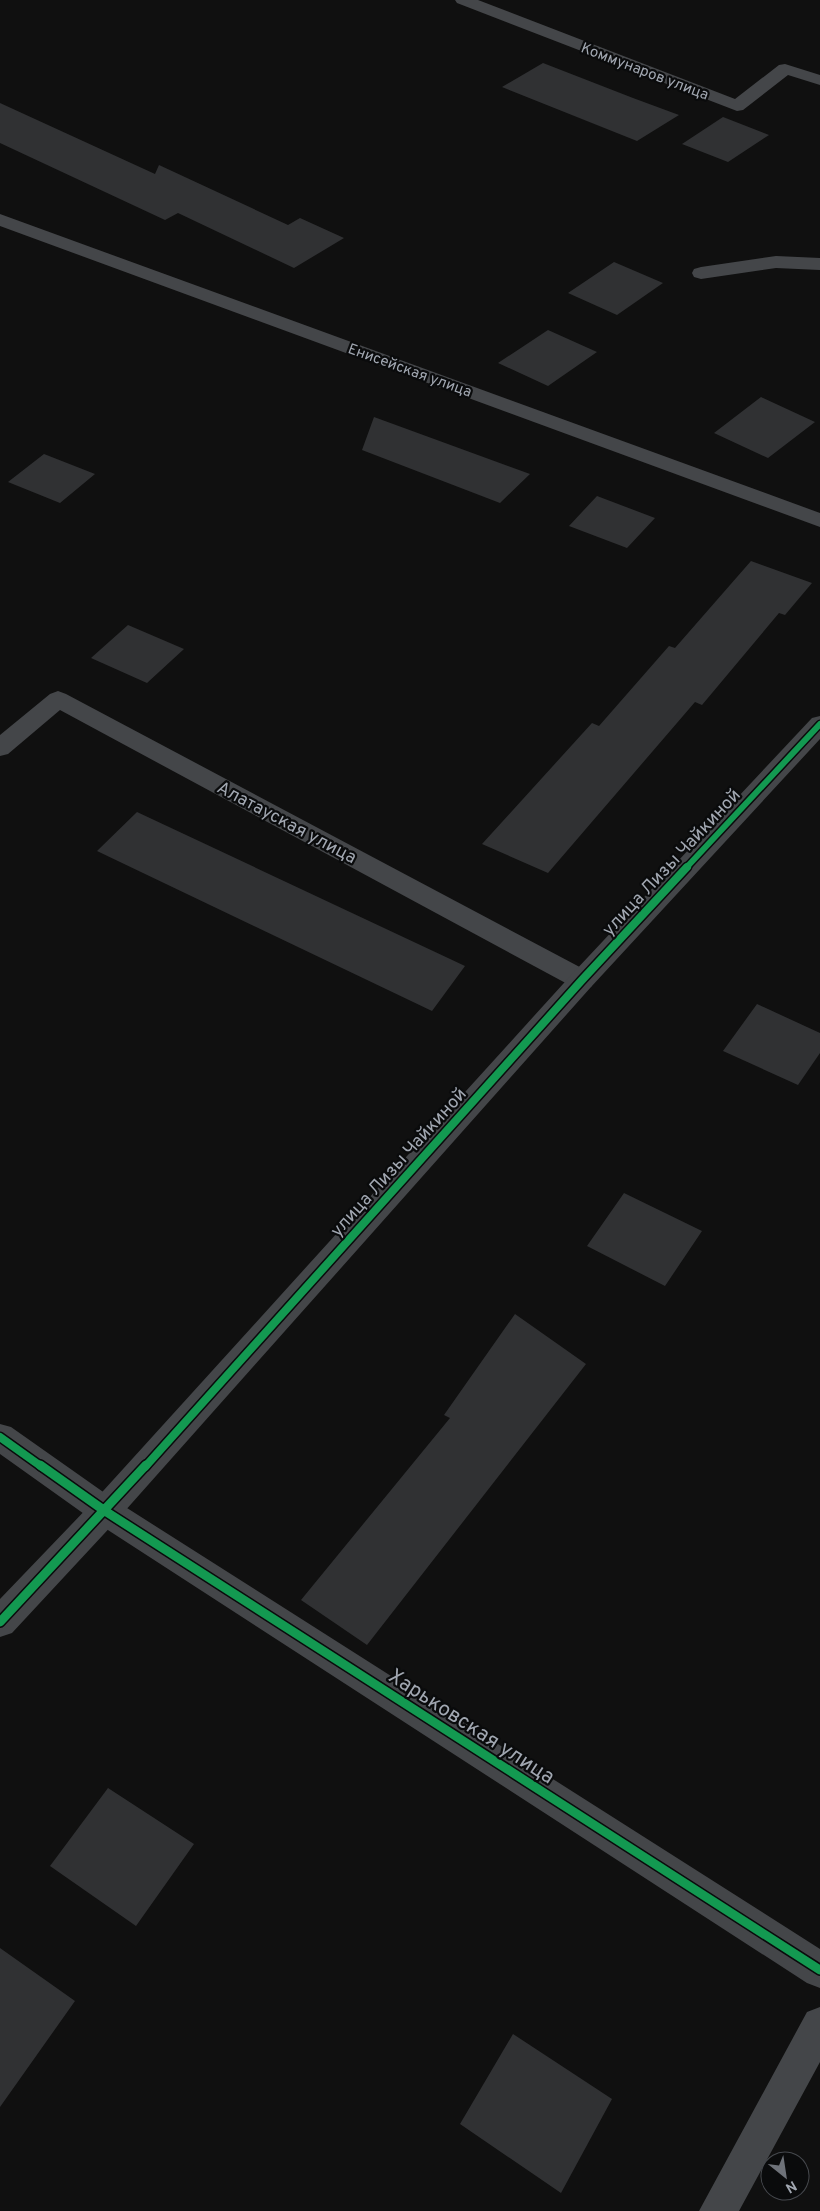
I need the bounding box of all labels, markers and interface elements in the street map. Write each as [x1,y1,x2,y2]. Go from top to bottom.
street label: Коммунаров улица [578,39,711,106]
street label: Енисейская улица [345,340,474,403]
street label: Алатауская улица [212,777,360,870]
street label: улица Лизы Чайкиной [598,785,746,941]
street label: улица Лизы Чайкиной [326,1084,472,1242]
street label: Харьковская улица [383,1663,559,1791]
north arrow [760,2151,810,2201]
text: N [782,2176,799,2196]

